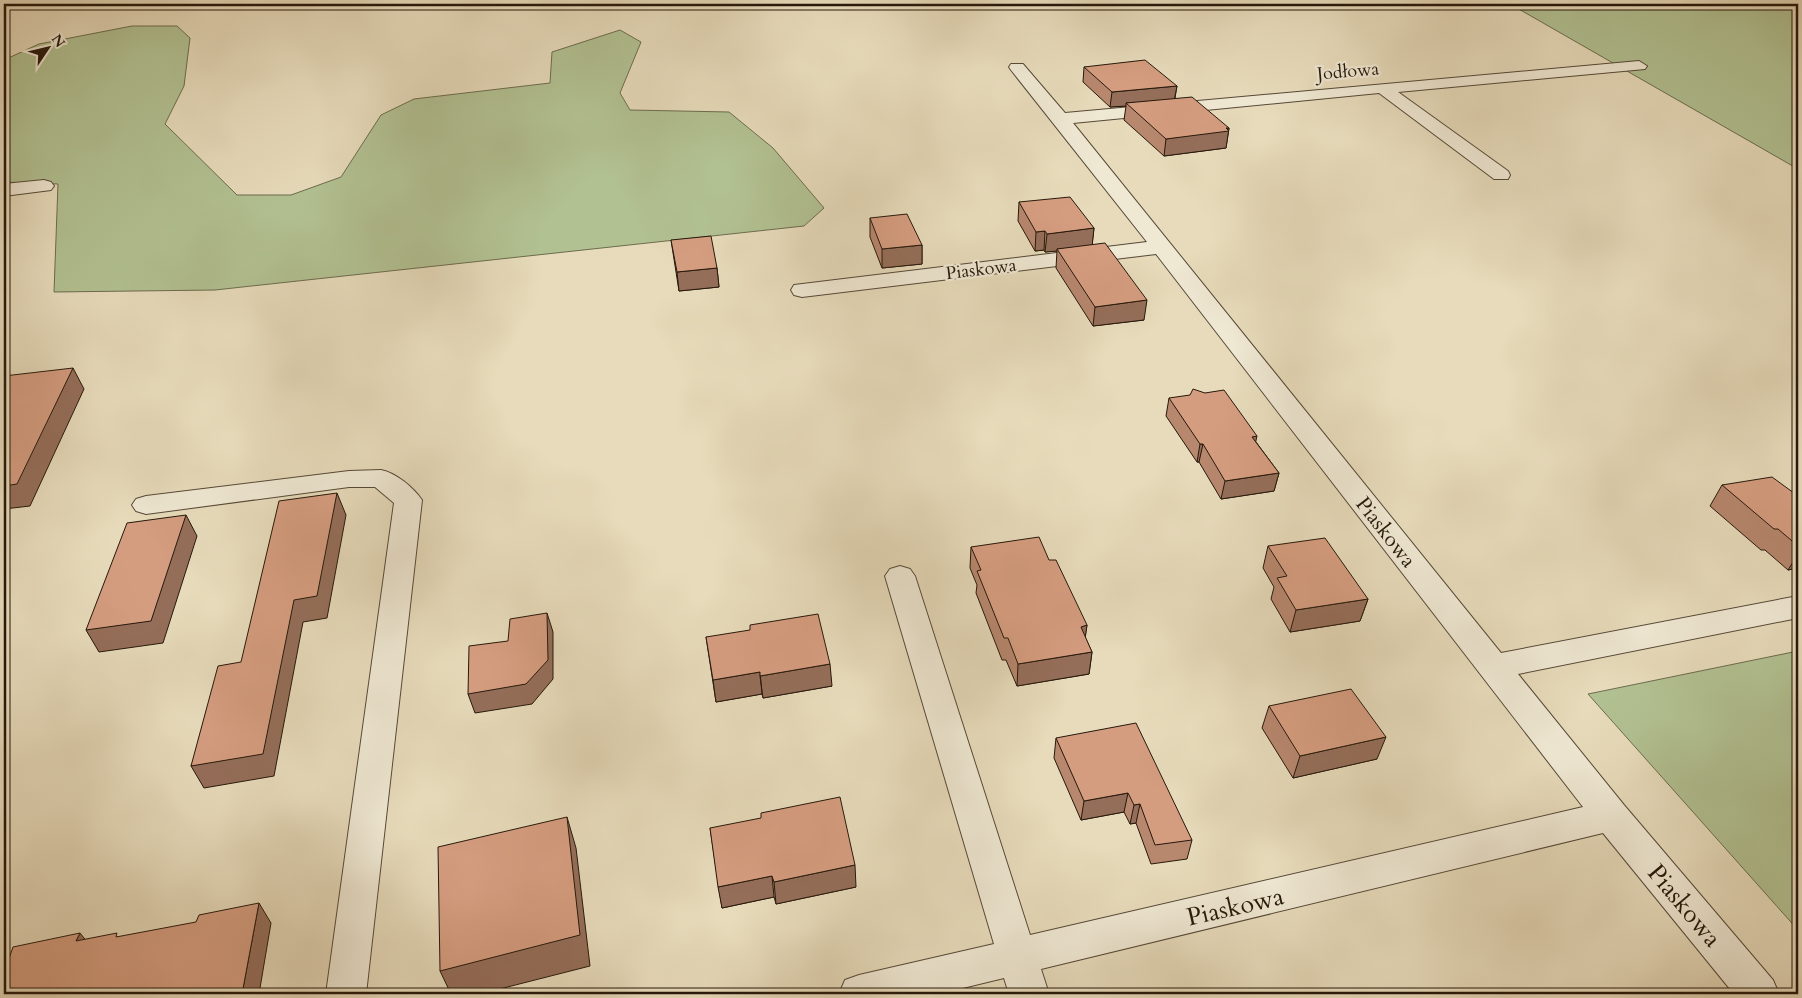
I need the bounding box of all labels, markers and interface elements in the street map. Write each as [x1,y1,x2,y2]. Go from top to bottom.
north arrow [22,22,72,72]
text: N [47,30,70,51]
street label: Jodłowa [1313,56,1380,87]
street label: Piaskowa [944,253,1018,286]
street label: Piaskowa [1349,491,1423,574]
street label: Piaskowa [1639,857,1729,955]
street label: Piaskowa [1183,879,1287,935]

